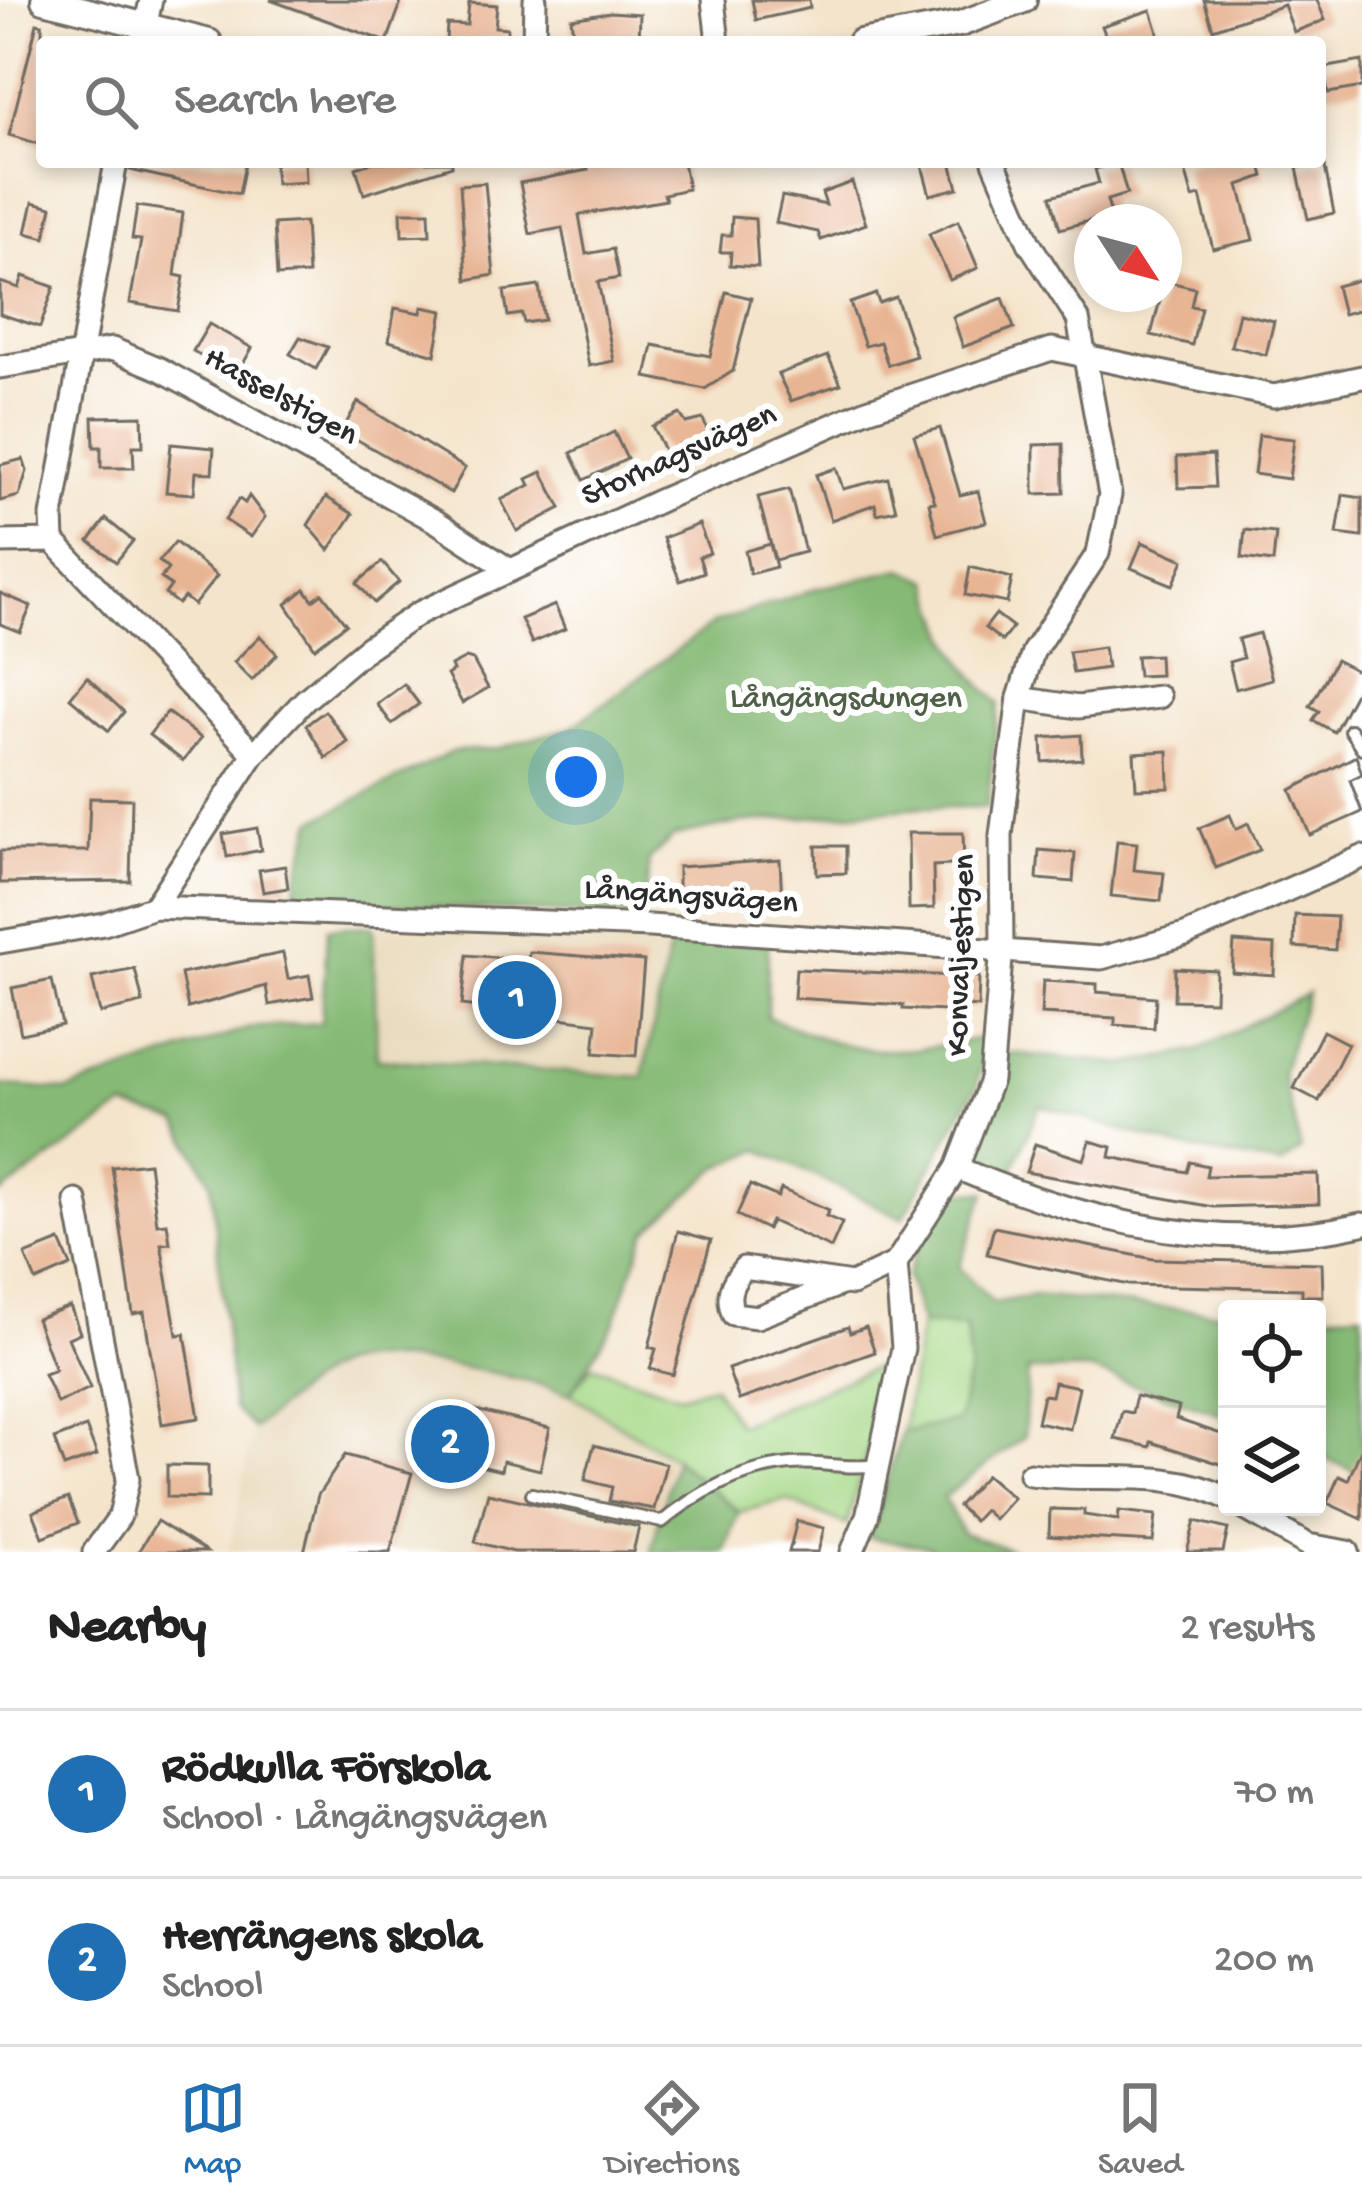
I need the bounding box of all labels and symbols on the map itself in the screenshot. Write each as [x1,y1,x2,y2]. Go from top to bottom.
north arrow [1074,204,1182,312]
street label: Hasselstigen [196,340,364,456]
street label: Storhagsvägen [577,397,783,517]
park label: Långängsdungen [730,681,962,719]
your location [546,747,606,807]
street label: Konvaljestigen [940,853,986,1057]
street label: Långängsvägen [583,872,799,924]
pin: 1 [478,955,556,1045]
pin: 2 [411,1399,489,1489]

